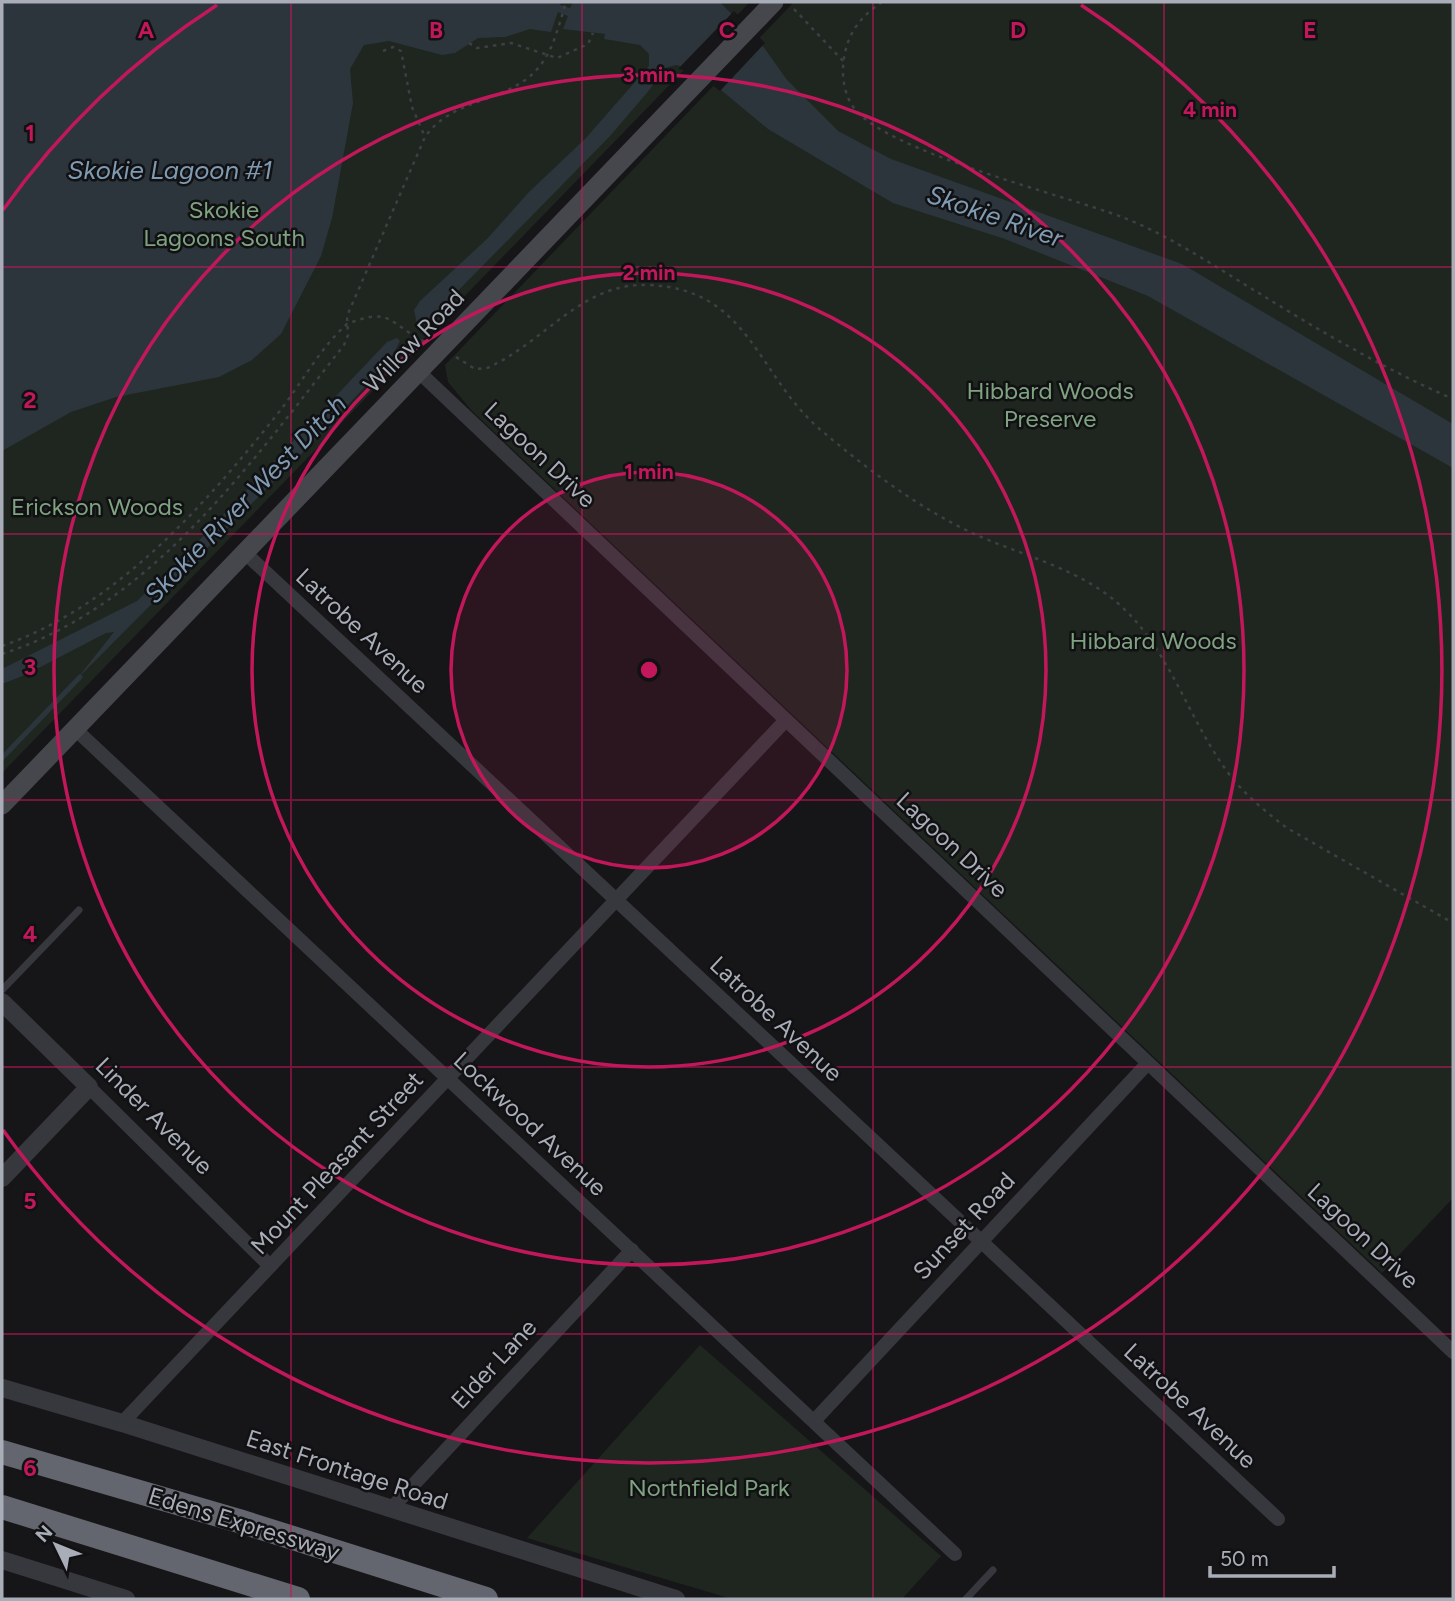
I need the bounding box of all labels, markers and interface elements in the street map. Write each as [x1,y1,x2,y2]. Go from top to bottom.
text: A [138,16,155,44]
text: B [429,16,443,44]
text: C [719,16,736,44]
text: D [1010,16,1026,44]
text: E [1303,16,1317,44]
text: 3 min [623,62,675,87]
text: 4 min [1183,97,1237,122]
text: 1 [25,119,35,147]
water label: Skokie Lagoon #1 [67,154,273,186]
water label: Skokie River [923,178,1068,255]
park label: Skokie Lagoons South [143,195,305,252]
text: 2 min [623,260,675,285]
street label: Willow Road [357,283,470,398]
park label: Hibbard Woods Preserve [966,376,1134,433]
text: 2 [23,386,37,414]
water label: Skokie River West Ditch [137,388,353,610]
street label: Lagoon Drive [479,396,602,513]
text: 1 min [624,459,674,484]
park label: Erickson Woods [11,492,183,521]
street label: Latrobe Avenue [290,562,434,699]
park label: Hibbard Woods [1069,626,1237,655]
text: 3 [24,653,36,681]
centre of rings [637,658,661,682]
street label: Lagoon Drive [891,786,1014,903]
text: 4 [23,920,37,948]
street label: Latrobe Avenue [704,950,848,1087]
street label: Lockwood Avenue [448,1045,613,1202]
street label: Linder Avenue [90,1051,219,1180]
street label: Mount Pleasant Street [244,1065,429,1260]
street label: Sunset Road [907,1166,1021,1285]
street label: Lagoon Drive [1302,1177,1425,1294]
text: 5 [23,1187,37,1215]
street label: Elder Lane [445,1313,542,1414]
street label: Latrobe Avenue [1118,1337,1262,1474]
street label: East Frontage Road [243,1423,452,1516]
text: 6 [23,1454,37,1482]
park label: Northfield Park [628,1473,790,1502]
street label: Edens Expressway [145,1481,344,1567]
north arrow [21,1510,91,1580]
text: N [31,1521,57,1547]
scale bar [1210,1534,1334,1578]
text: 50 m [1220,1546,1269,1571]

